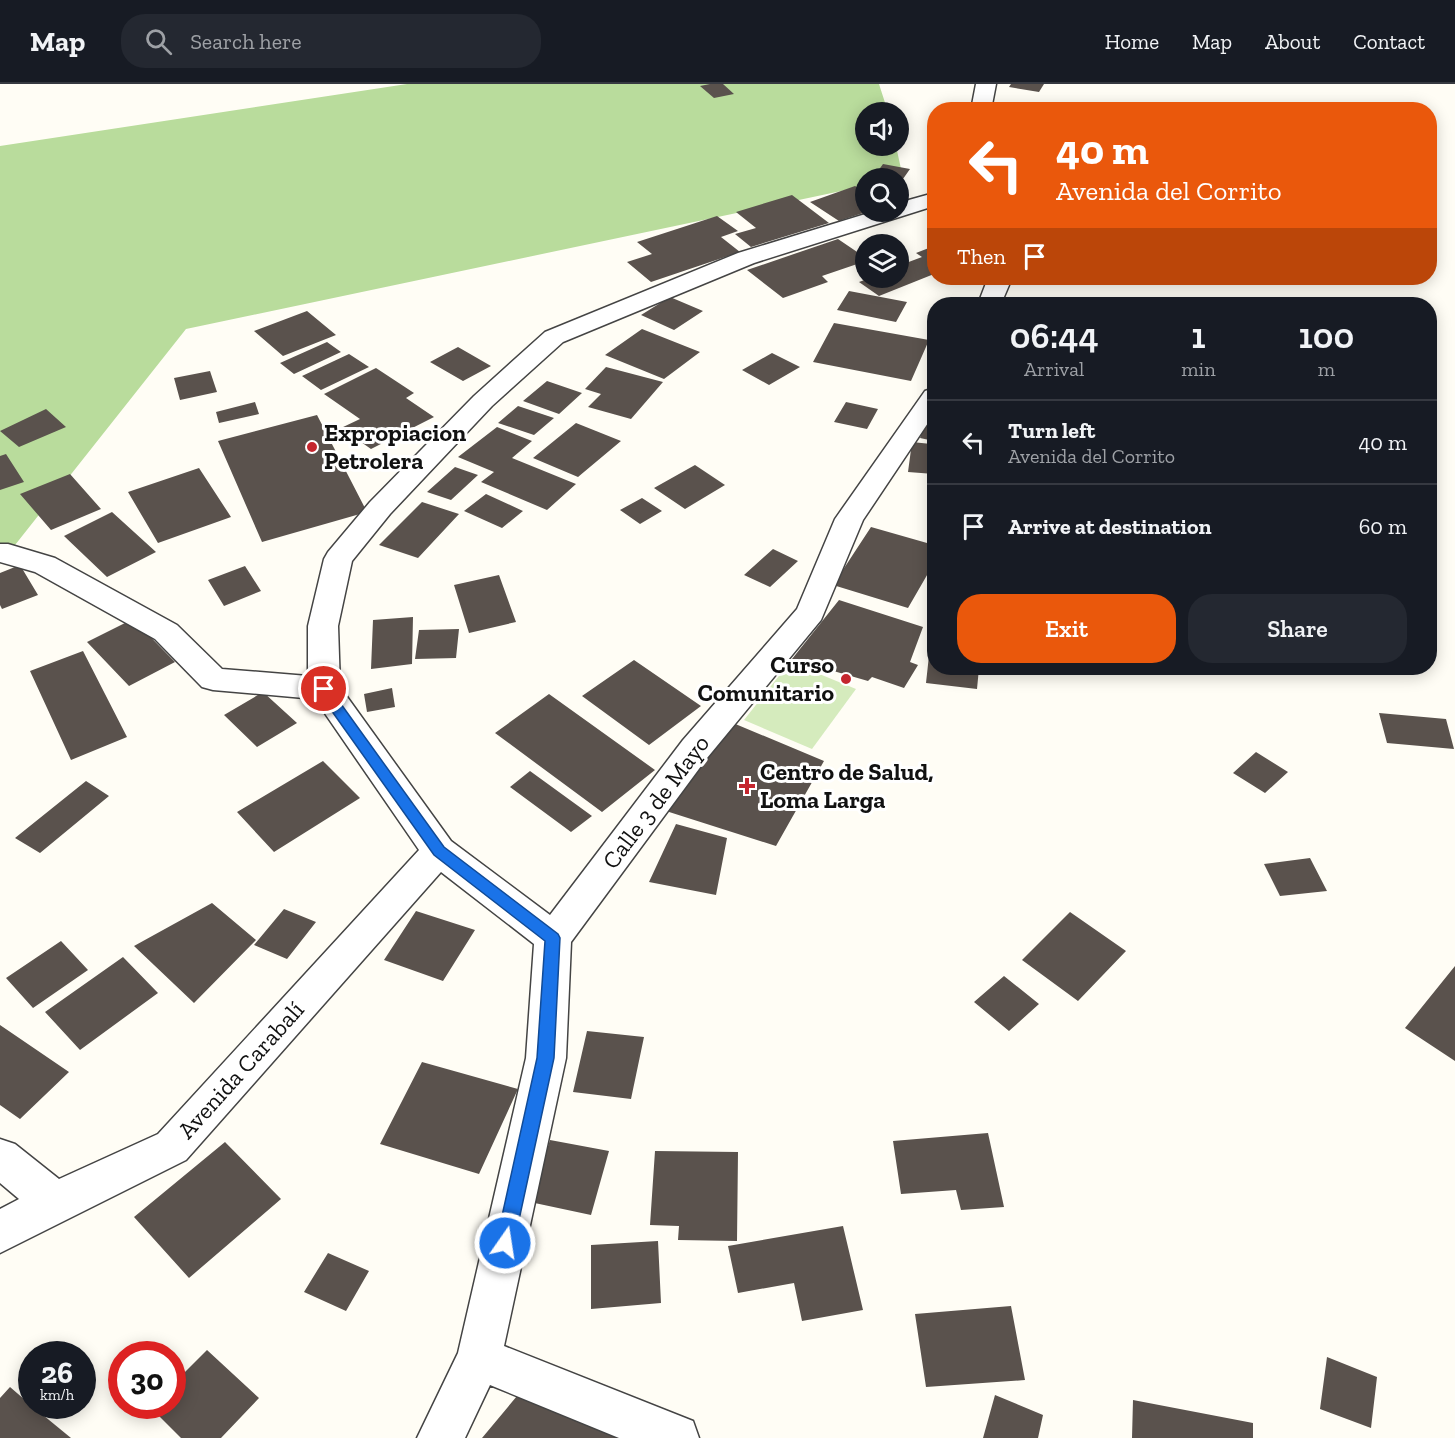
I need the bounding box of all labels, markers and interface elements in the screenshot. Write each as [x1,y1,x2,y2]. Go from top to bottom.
search box [121,14,541,68]
text: Map [30,25,85,58]
icon: search [142,25,175,58]
text: Search here [190,28,302,55]
text: Home [1105,29,1159,54]
text: Map [1192,29,1232,54]
text: About [1265,29,1320,54]
text: Contact [1353,29,1425,54]
map controls [855,102,909,288]
button: sound [855,102,909,156]
text: 40 m [1056,124,1149,175]
icon: left [957,126,1035,204]
button: search [855,168,909,222]
text: Avenida del Corrito [1056,175,1281,207]
button: layers [855,234,909,288]
icon: arrive [1018,240,1051,273]
text: Then [957,243,1006,270]
text: 06:44 [1010,314,1099,357]
text: 1 [1191,314,1206,357]
text: 100 [1298,314,1354,357]
text: Arrival [1024,357,1084,381]
text: min [1181,357,1216,381]
text: m [1318,357,1335,381]
text: Turn left [1008,417,1095,444]
place label: Expropiacion Petrolera [324,418,466,475]
icon: left [957,426,990,459]
text: 40 m [1358,429,1407,456]
marker: Expropiacion Petrolera [305,440,319,454]
text: Avenida del Corrito [1008,444,1175,468]
icon: arrive [957,510,990,543]
text: Arrive at destination [1008,513,1211,540]
text: 60 m [1359,513,1407,540]
button: Exit [957,594,1176,663]
button: Share [1188,594,1407,663]
place label: Curso Comunitario [698,650,834,707]
pin [298,663,349,714]
icon: arrive [307,672,340,705]
marker: Curso Comunitario [839,672,853,686]
street label: Calle 3 de Mayo [596,729,715,874]
place label: Centro de Salud, Loma Larga [760,757,934,814]
marker: Centro de Salud, Loma Larga [738,777,756,795]
street label: Avenida Carabalí [171,995,310,1144]
position arrow [473,1211,537,1275]
speed limit sign: 30 [108,1341,186,1419]
text: 26 [41,1355,73,1391]
text: km/h [40,1386,74,1404]

